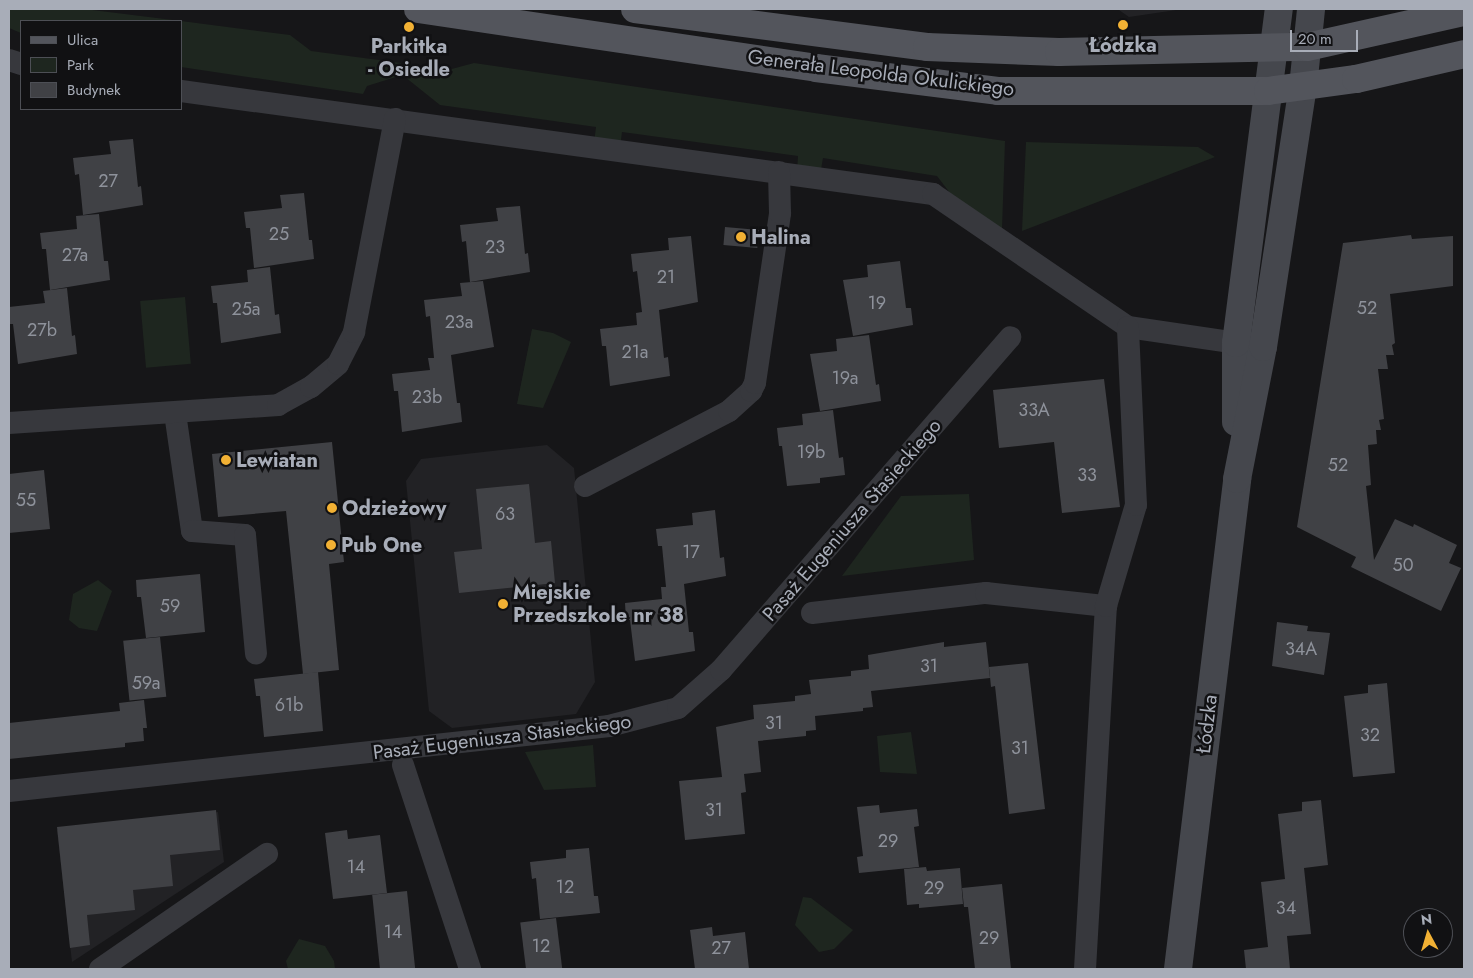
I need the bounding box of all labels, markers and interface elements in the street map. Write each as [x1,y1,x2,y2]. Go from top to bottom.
marker: Łódzka [1117,19,1129,31]
legend [20,20,182,110]
scale bar [1293,20,1360,52]
marker: Parkitka - Osiedle [403,21,415,33]
text: 20 m [1298,28,1332,50]
text: Ulica [67,29,98,51]
place label: Łódzka [1089,33,1157,57]
place label: Parkitka - Osiedle [368,35,450,82]
street label: Generała Leopolda Okulickiego [746,45,1016,101]
text: Park [67,54,94,76]
text: Budynek [67,79,121,101]
house number: 27 [98,170,118,192]
house number: 25 [269,223,289,245]
place label: Halina [751,225,811,249]
marker: Halina [735,231,747,243]
house number: 23 [485,236,505,258]
house number: 27a [62,244,88,266]
house number: 21 [657,266,675,288]
house number: 19 [868,292,886,314]
house number: 52 [1357,297,1377,319]
house number: 25a [231,298,261,320]
house number: 23a [445,311,473,333]
house number: 27b [27,319,57,341]
house number: 21a [622,341,648,363]
house number: 19a [832,367,858,389]
house number: 23b [412,386,442,408]
house number: 33A [1018,399,1050,421]
street label: Pasaż Eugeniusza Stasieckiego [758,414,946,626]
house number: 19b [797,441,825,463]
place label: Lewiatan [236,448,318,472]
marker: Lewiatan [220,454,232,466]
house number: 52 [1328,454,1348,476]
house number: 33 [1077,464,1097,486]
house number: 55 [16,489,36,511]
place label: Odzieżowy [342,496,446,520]
marker: Odzieżowy [326,502,338,514]
house number: 63 [495,503,515,525]
place label: Pub One [341,533,422,557]
marker: Pub One [325,539,337,551]
house number: 17 [682,541,700,563]
house number: 50 [1393,554,1413,576]
place label: Miejskie Przedszkole nr 38 [513,580,684,627]
house number: 59 [160,595,180,617]
marker: Miejskie Przedszkole nr 38 [497,598,509,610]
house number: 34A [1285,638,1317,660]
house number: 31 [920,655,938,677]
house number: 59a [132,672,160,694]
street label: Łódzka [1191,693,1223,755]
house number: 61b [275,694,303,716]
street label: Pasaż Eugeniusza Stasieckiego [371,709,633,765]
house number: 31 [765,712,783,734]
house number: 32 [1360,724,1380,746]
house number: 31 [1011,737,1029,759]
house number: 31 [705,799,723,821]
house number: 29 [878,830,898,852]
house number: 14 [347,856,365,878]
house number: 12 [556,876,574,898]
house number: 29 [924,877,944,899]
house number: 34 [1276,897,1296,919]
north arrow [1403,908,1453,958]
text: N [1420,909,1433,930]
house number: 14 [384,921,402,943]
house number: 29 [979,927,999,949]
house number: 12 [532,935,550,957]
house number: 27 [711,937,731,959]

